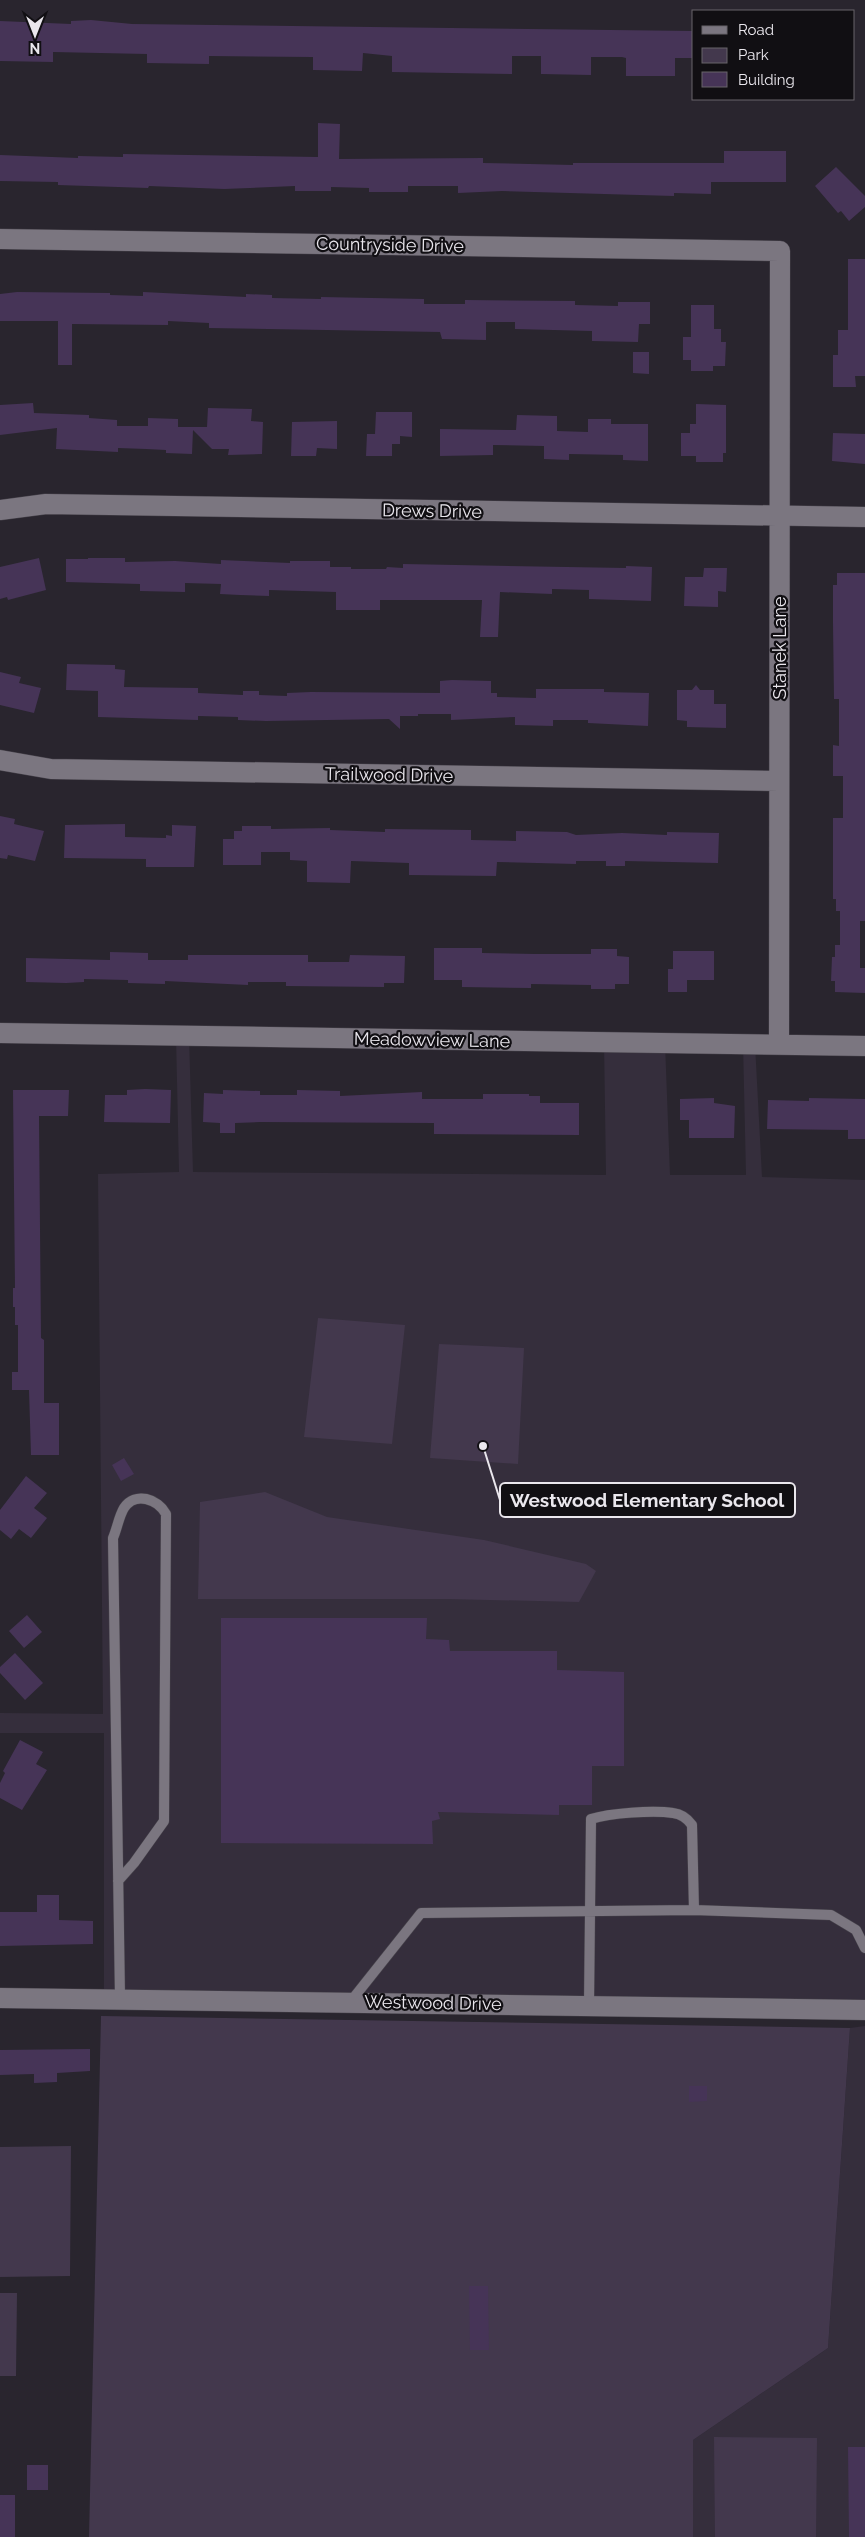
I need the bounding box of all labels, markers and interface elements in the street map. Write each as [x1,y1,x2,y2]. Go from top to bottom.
north arrow [10,10,60,60]
legend [692,10,855,100]
text: Road [738,21,774,39]
text: N [30,40,40,56]
text: Park [738,46,769,64]
text: Building [738,71,795,89]
street label: Countryside Drive [316,233,465,256]
street label: Drews Drive [382,499,483,522]
street label: Stanek Lane [769,596,790,700]
street label: Trailwood Drive [325,763,454,786]
street label: Meadowview Lane [354,1028,511,1051]
callout: Westwood Elementary School [500,1483,795,1517]
text: Westwood Elementary School [510,1489,785,1511]
street label: Westwood Drive [364,1991,502,2014]

